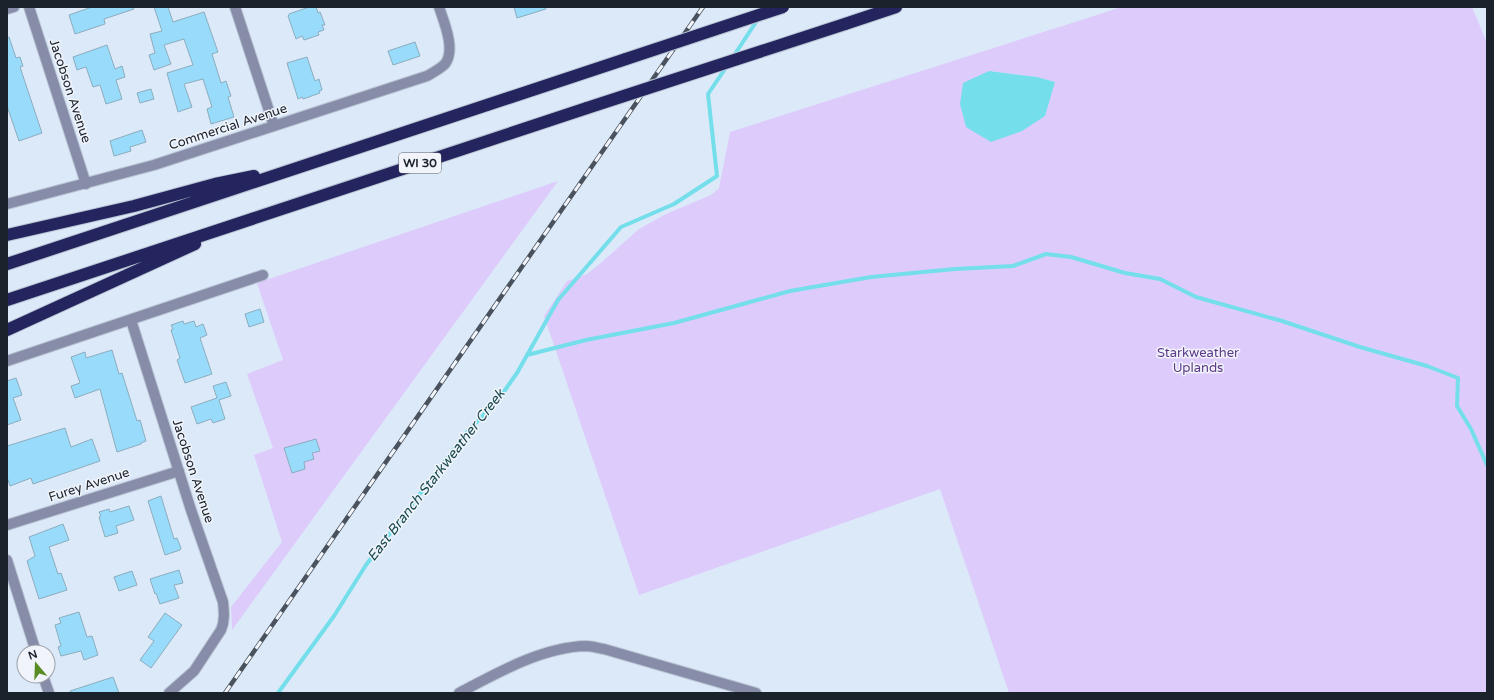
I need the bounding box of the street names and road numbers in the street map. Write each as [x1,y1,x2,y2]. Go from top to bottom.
street label: Jacobson Avenue [46,37,94,145]
street label: Commercial Avenue [167,100,289,154]
road number: WI 30 [399,153,441,173]
street label: Jacobson Avenue [169,417,217,525]
street label: Furey Avenue [46,464,132,506]

